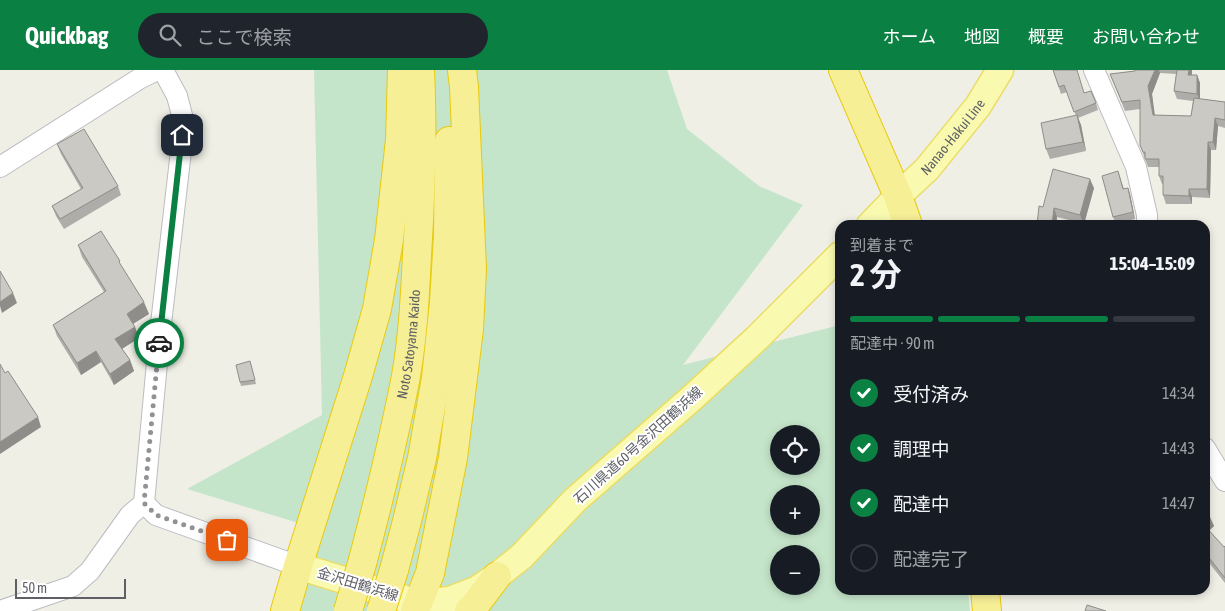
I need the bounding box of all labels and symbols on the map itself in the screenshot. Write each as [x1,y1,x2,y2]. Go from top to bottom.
street label: Nanao-Hakui Line [918,96,988,178]
pin [161,114,203,156]
street label: Noto Satoyama Kaido [394,289,423,400]
courier [134,318,184,368]
street label: 石川県道60号金沢田鶴浜線 [571,383,705,507]
pin [206,519,248,561]
street label: 金沢田鶴浜線 [315,564,401,604]
scale bar [15,576,126,599]

